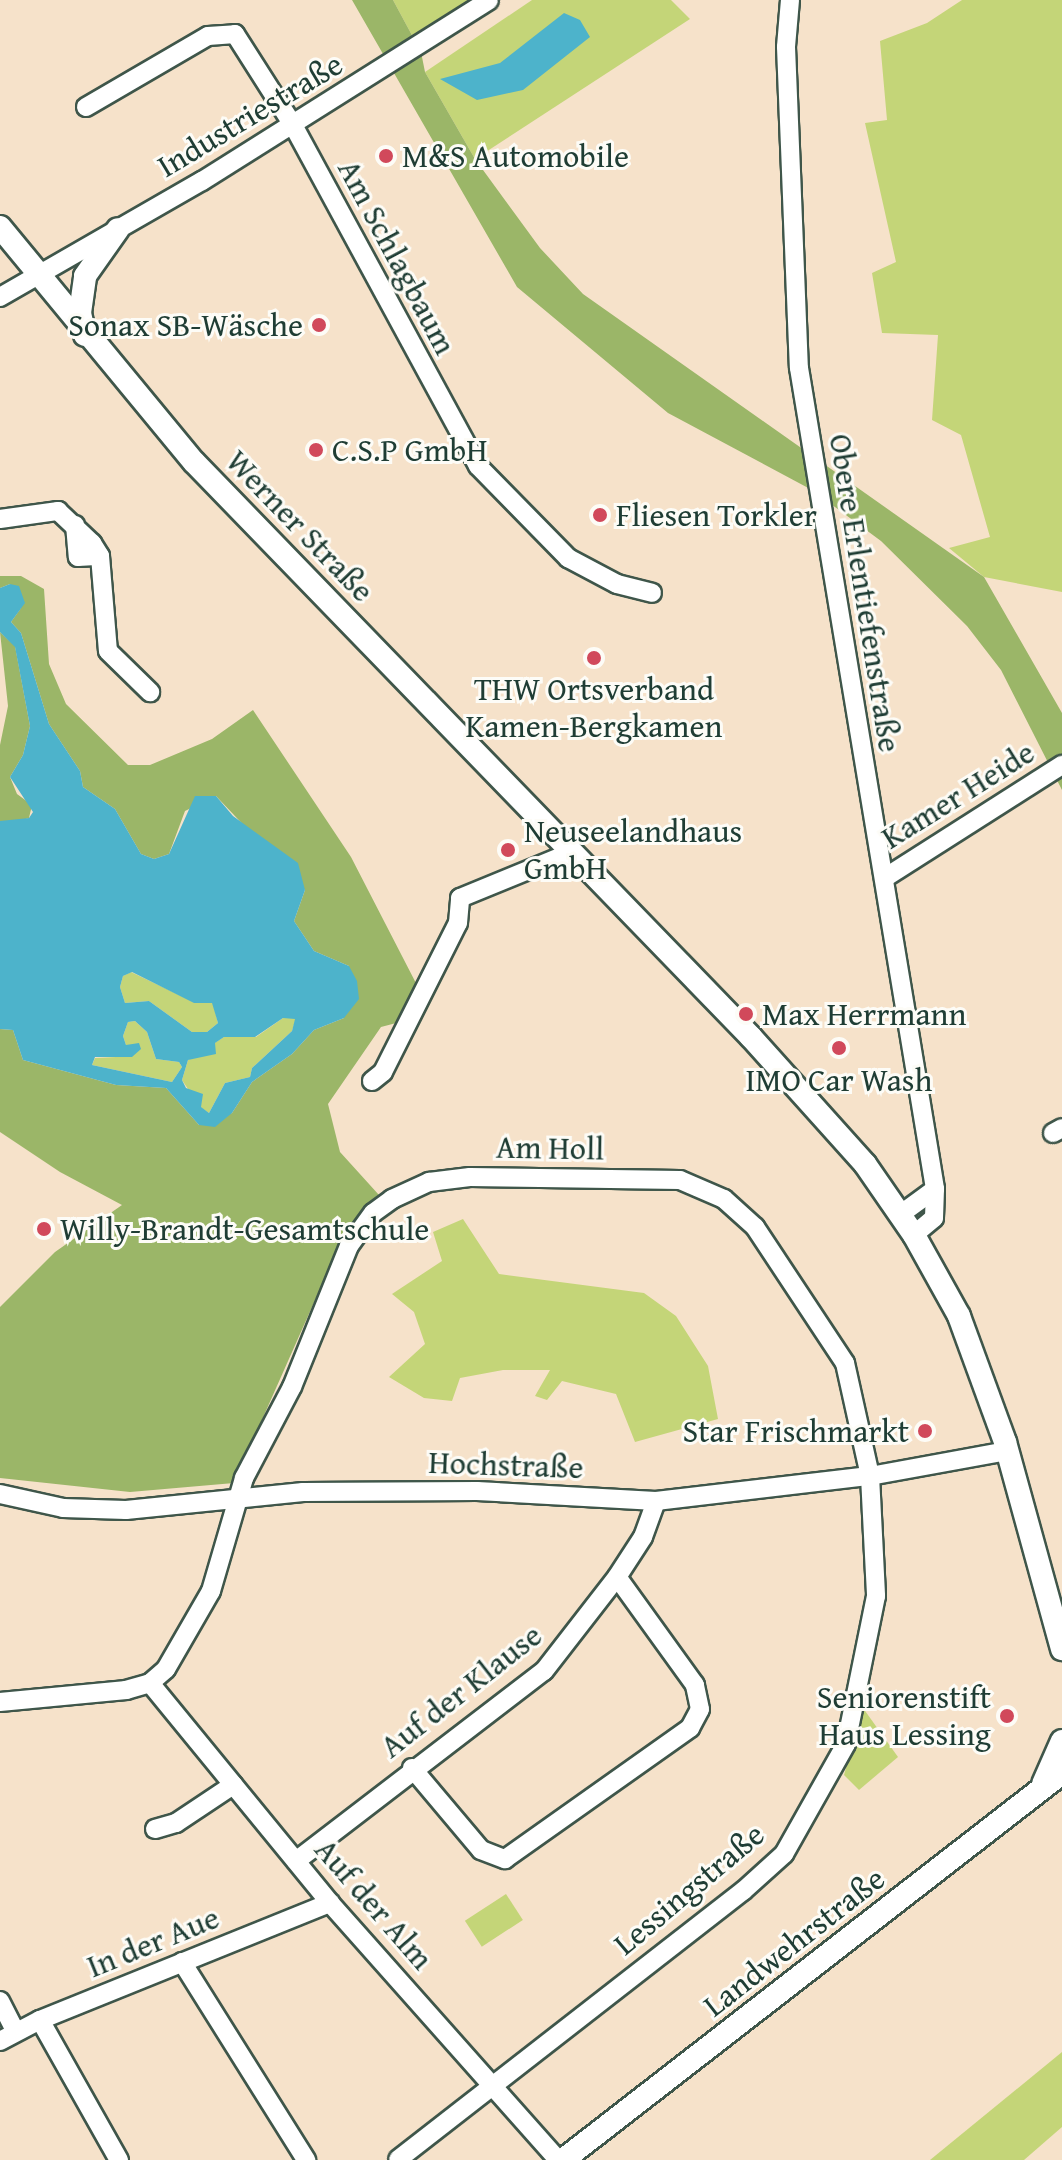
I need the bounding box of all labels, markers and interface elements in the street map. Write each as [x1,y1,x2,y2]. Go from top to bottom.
street label: Industriestraße [150,45,350,185]
place label: M&S Automobile [402,137,629,175]
marker: M&S Automobile [377,147,395,165]
street label: Am Schlagbaum [330,153,464,361]
place label: Sonax SB-Wäsche [68,306,303,344]
marker: Sonax SB-Wäsche [310,316,328,334]
place label: C.S.P GmbH [332,431,488,469]
street label: Obere Erlentiefenstraße [821,431,909,755]
marker: C.S.P GmbH [307,441,325,459]
street label: Werner Straße [218,442,382,610]
place label: Fliesen Torkler [616,496,817,534]
marker: Fliesen Torkler [591,506,609,524]
marker: THW Ortsverband Kamen-Bergkamen [585,649,603,667]
place label: THW Ortsverband Kamen-Bergkamen [466,671,722,746]
street label: Kamer Heide [875,733,1041,857]
place label: Neuseelandhaus GmbH [524,813,742,888]
marker: Neuseelandhaus GmbH [499,841,517,859]
place label: Max Herrmann [762,995,967,1033]
marker: Max Herrmann [737,1005,755,1023]
marker: IMO Car Wash [830,1039,848,1057]
place label: IMO Car Wash [745,1061,933,1099]
street label: Am Holl [496,1128,604,1168]
place label: Willy-Brandt-Gesamtschule [60,1210,429,1248]
marker: Willy-Brandt-Gesamtschule [35,1220,53,1238]
place label: Star Frischmarkt [683,1412,909,1450]
marker: Star Frischmarkt [916,1422,934,1440]
street label: Hochstraße [428,1443,584,1487]
street label: Auf der Klause [373,1616,549,1766]
place label: Seniorenstift Haus Lessing [817,1679,991,1754]
marker: Seniorenstift Haus Lessing [998,1707,1016,1725]
street label: Lessingstraße [606,1815,772,1963]
street label: Auf der Alm [307,1831,441,1977]
street label: Landwehrstraße [696,1859,892,2025]
street label: In der Aue [81,1898,225,1986]

